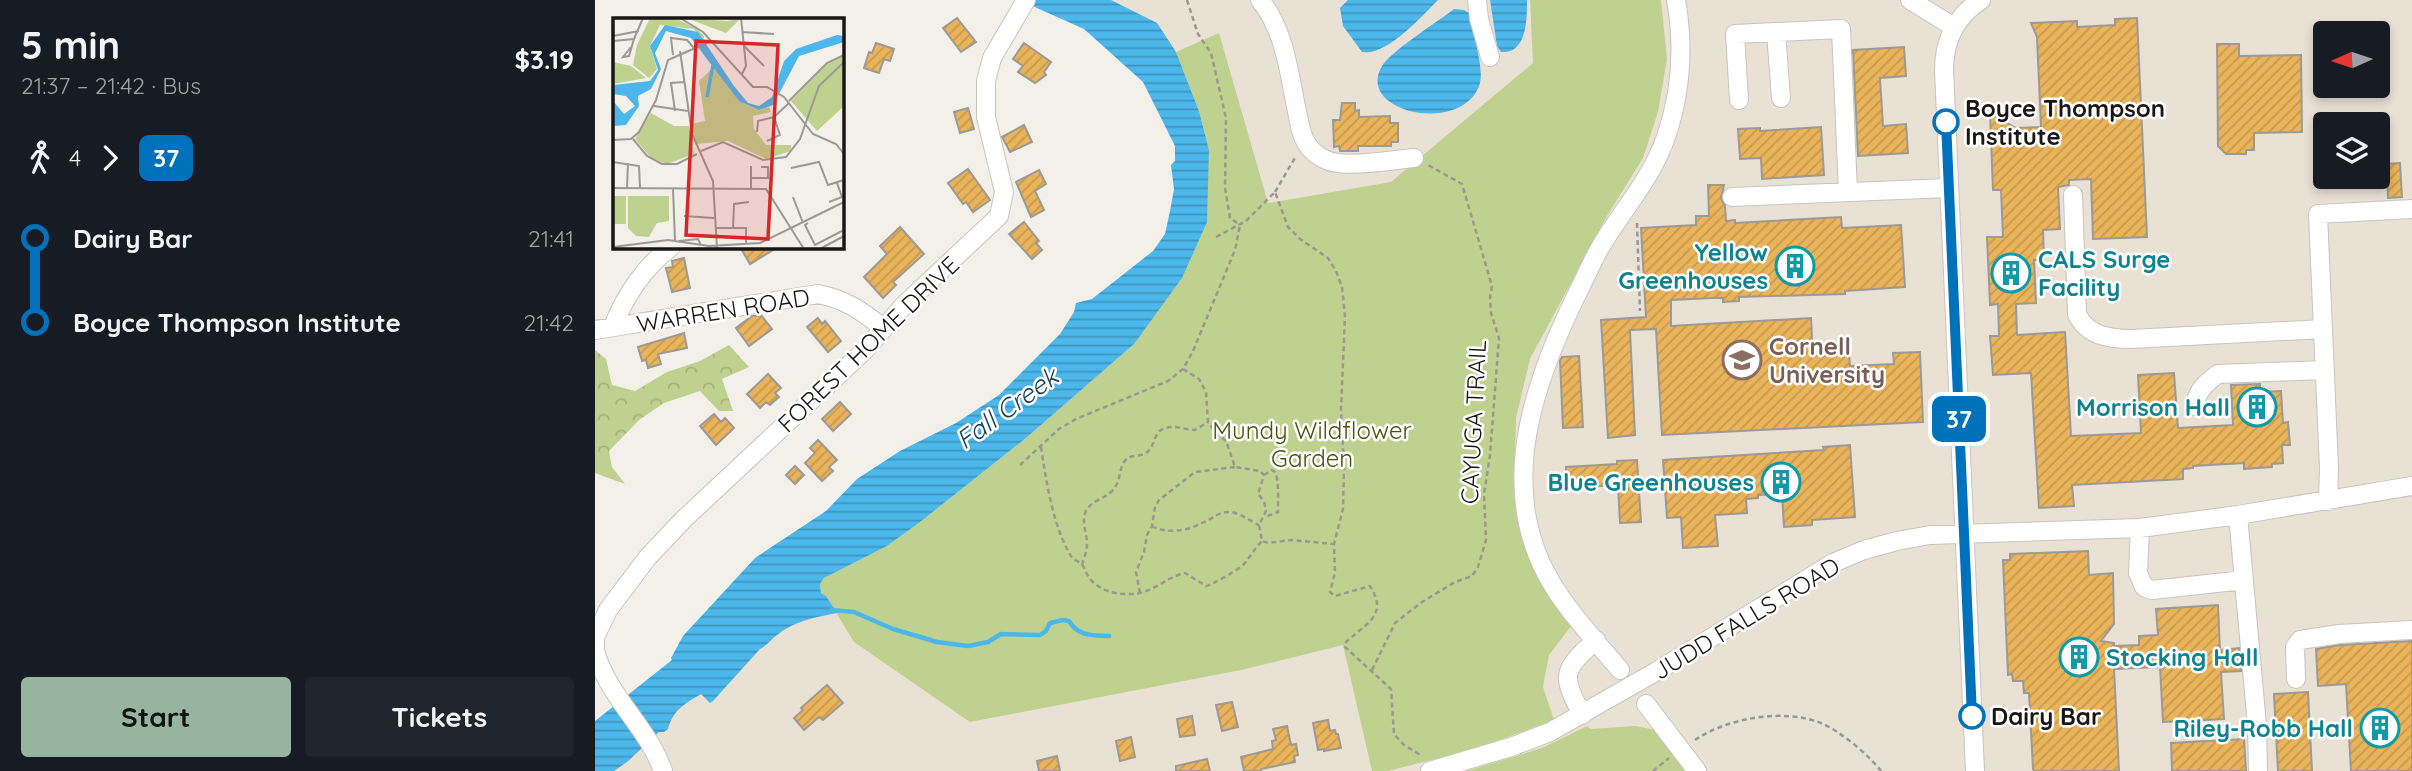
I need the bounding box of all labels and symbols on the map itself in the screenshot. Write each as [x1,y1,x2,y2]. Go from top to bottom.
inset map [613,18,843,248]
north arrow [2313,21,2391,98]
place label: Boyce Thompson Institute [1965,93,2165,151]
marker: Boyce Thompson Institute [1933,109,1959,135]
place label: Yellow Greenhouses [1618,237,1768,295]
place label: CALS Surge Facility [2038,244,2170,302]
building icon: Yellow Greenhouses [1774,245,1816,287]
street label: FOREST HOME DRIVE [771,250,965,438]
building icon: CALS Surge Facility [1990,252,2032,294]
street label: WARREN ROAD [634,282,812,338]
place label: Cornell University [1769,331,1885,389]
street label: CAYUGA TRAIL [1454,339,1492,505]
school or university icon: Cornell University [1721,339,1763,381]
water label: Fall Creek [949,359,1066,456]
building icon: Morrison Hall [2236,386,2278,428]
place label: Morrison Hall [2076,392,2230,422]
line badge: 37 [1927,396,1991,442]
park label: Mundy Wildflower Garden [1212,415,1412,473]
building icon: Blue Greenhouses [1760,461,1802,503]
place label: Blue Greenhouses [1547,467,1754,497]
street label: JUDD FALLS ROAD [1647,550,1845,686]
building icon: Stocking Hall [2058,636,2100,678]
place label: Stocking Hall [2106,642,2258,672]
place label: Dairy Bar [1991,701,2101,731]
marker: Dairy Bar [1959,703,1985,729]
building icon: Riley-Robb Hall [2359,707,2401,749]
place label: Riley-Robb Hall [2173,713,2353,743]

